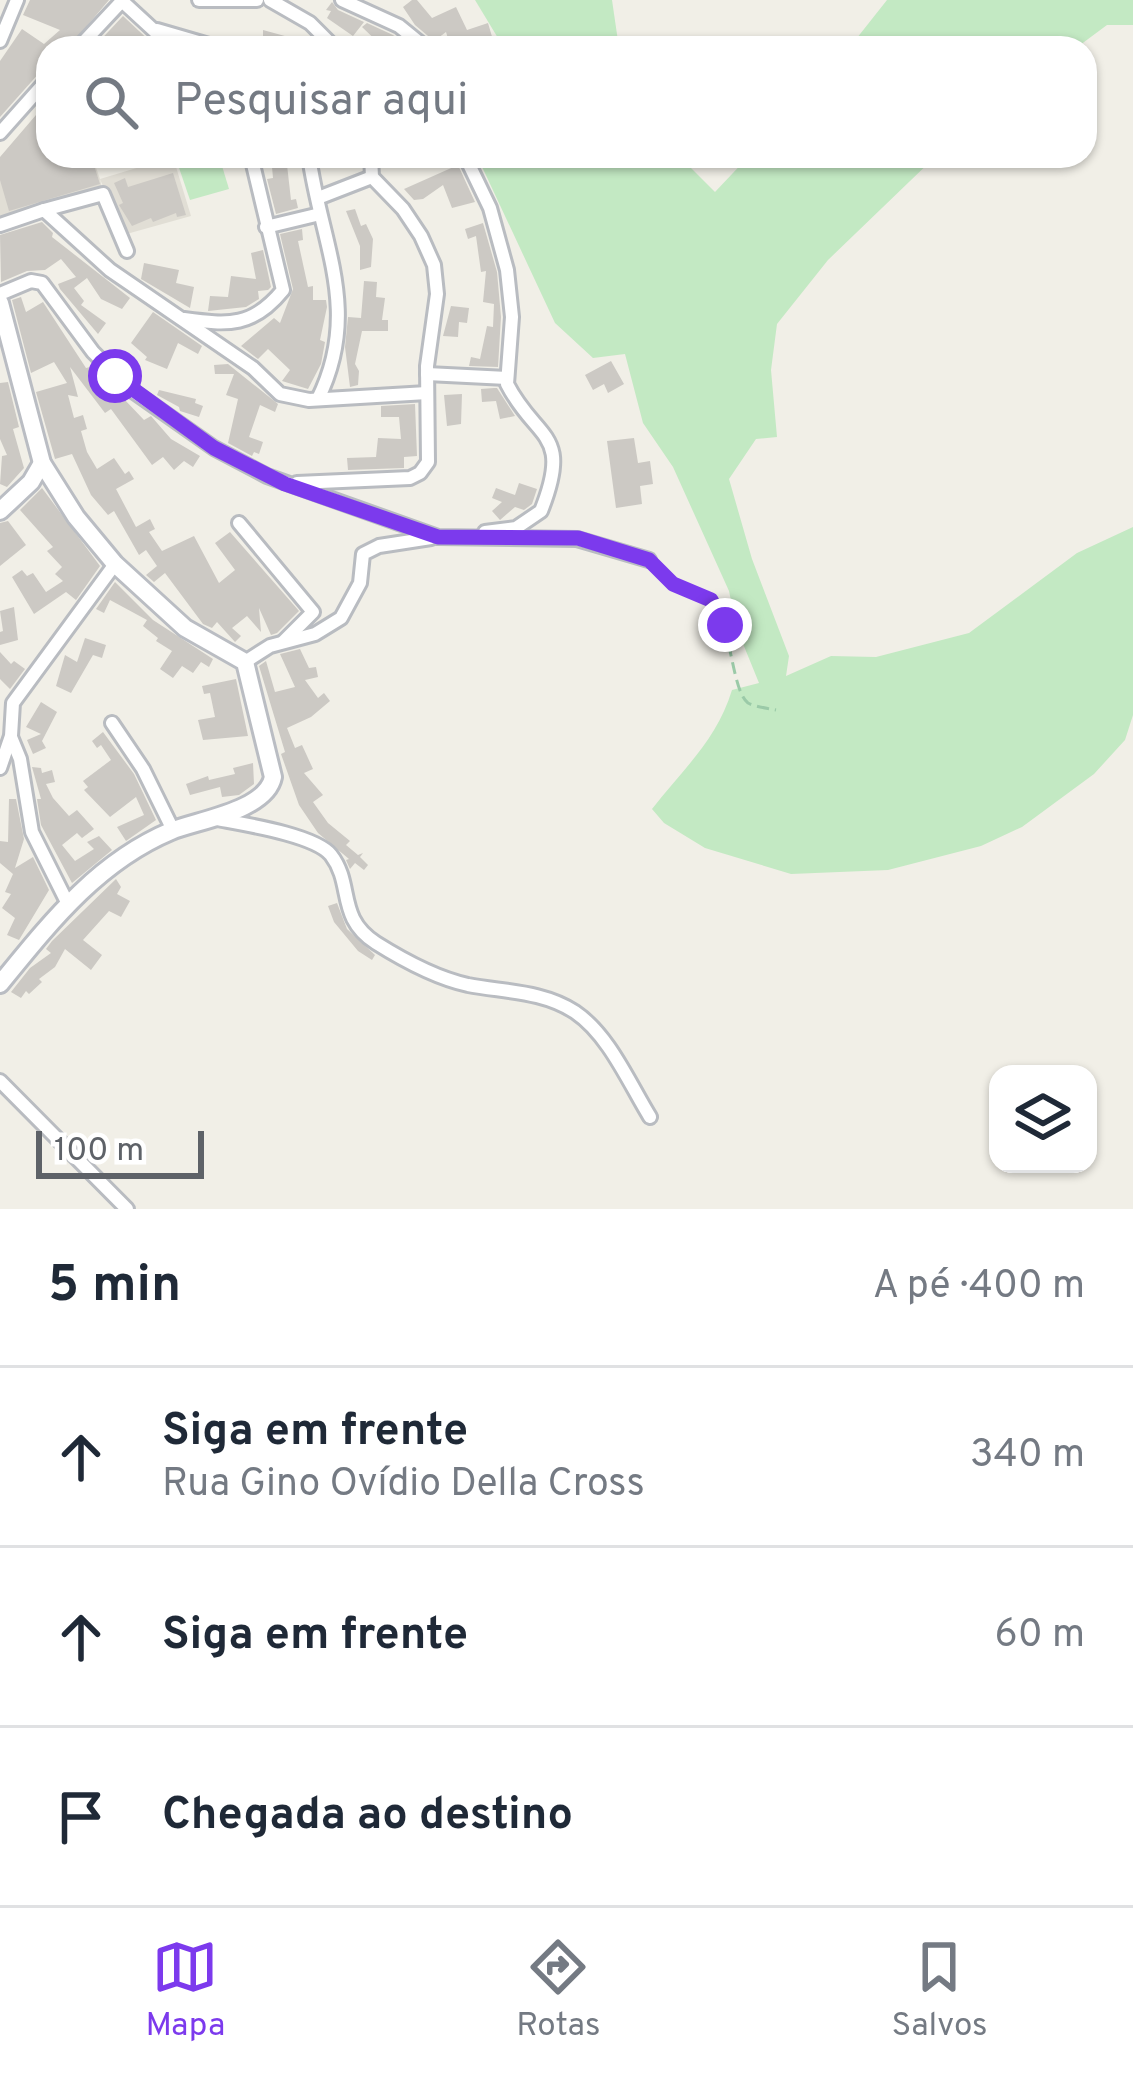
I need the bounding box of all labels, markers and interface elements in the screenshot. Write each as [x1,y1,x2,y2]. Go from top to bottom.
search box [36,36,1097,168]
icon: search [78,69,144,135]
text: Pesquisar aqui [174,74,468,131]
route start [88,349,142,403]
route end [698,598,752,652]
map controls [989,1065,1097,1173]
button: layers [989,1065,1097,1173]
scale bar [36,1125,204,1178]
text: 100 m [54,1131,144,1173]
text: 5 min [48,1255,181,1320]
text: A pé · 400 m [873,1263,1085,1312]
text: Siga em frente [162,1404,468,1461]
icon: ahead [48,1424,114,1490]
text: 340 m [970,1432,1085,1481]
text: Rua Gino Ovídio Della Cross [162,1461,645,1510]
icon: ahead [48,1604,114,1670]
text: Siga em frente [162,1608,468,1665]
text: 60 m [994,1612,1085,1661]
icon: arrive [48,1784,114,1850]
text: Chegada ao destino [162,1788,573,1845]
tab: Mapa [145,1934,225,2048]
tab: Rotas [516,1934,600,2048]
tab: Salvos [891,1934,987,2048]

